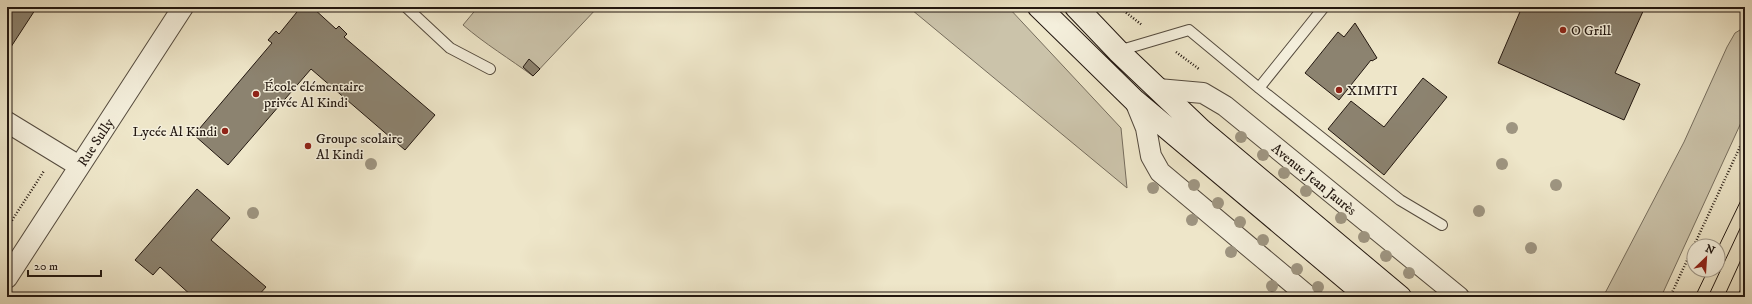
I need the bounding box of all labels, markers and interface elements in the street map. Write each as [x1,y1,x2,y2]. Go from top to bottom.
place label: O Grill [1571,22,1612,40]
marker: O Grill [1558,25,1568,35]
place label: École élémentaire privée Al Kindi [263,78,364,112]
place label: XIMITI [1347,82,1398,100]
marker: XIMITI [1334,85,1344,95]
marker: École élémentaire privée Al Kindi [251,89,261,99]
street label: Rue Sully [74,115,118,170]
place label: Lycée Al Kindi [132,123,217,141]
marker: Lycée Al Kindi [220,126,230,136]
place label: Groupe scolaire Al Kindi [316,130,403,164]
street label: Avenue Jean Jaurès [1267,140,1360,220]
marker: Groupe scolaire Al Kindi [303,141,313,151]
north arrow [1686,238,1726,278]
text: N [1703,242,1717,258]
scale bar [28,252,101,278]
text: 20 m [34,259,58,274]

